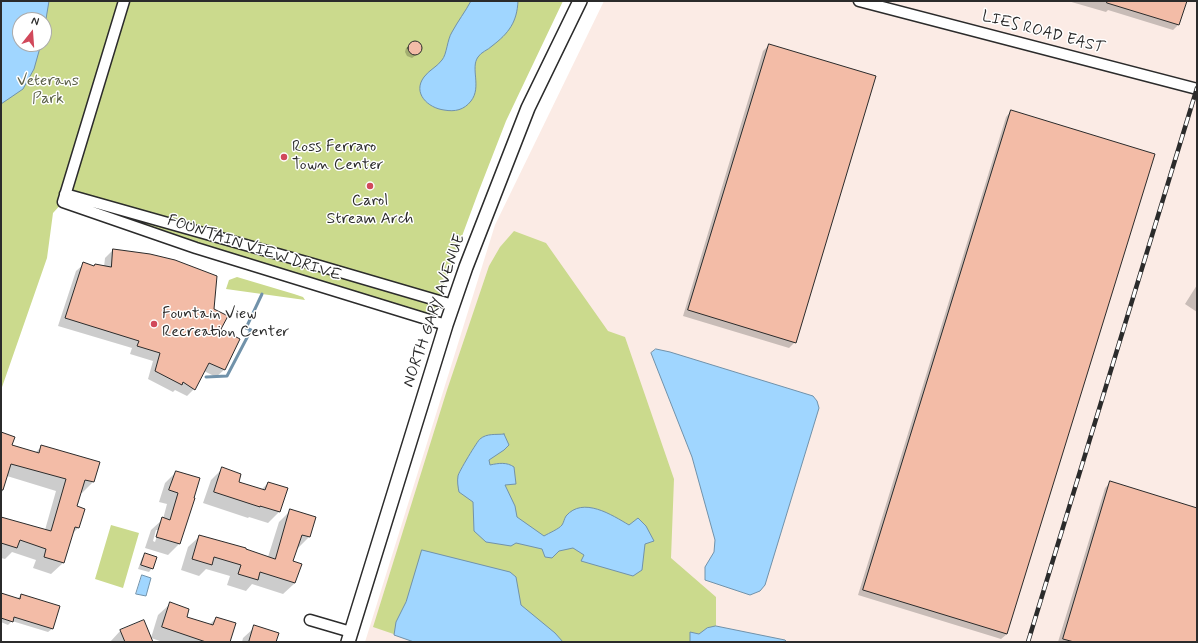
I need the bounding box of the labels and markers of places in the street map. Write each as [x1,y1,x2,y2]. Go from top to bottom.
place label: Ross Ferraro Town Center [292,138,383,176]
marker: Ross Ferraro Town Center [279,152,289,162]
marker: Carol Stream Arch [365,181,375,191]
place label: Carol Stream Arch [327,192,413,230]
place label: Fountain View Recreation Center [162,305,289,343]
marker: Fountain View Recreation Center [149,319,159,329]

